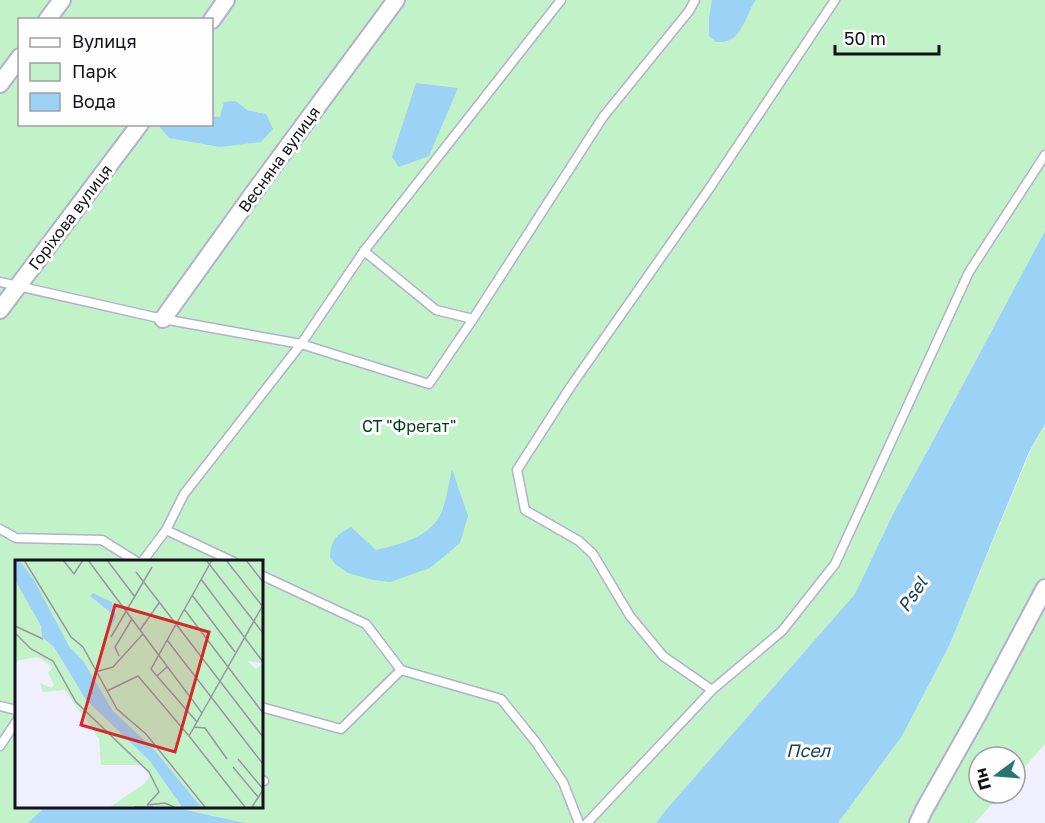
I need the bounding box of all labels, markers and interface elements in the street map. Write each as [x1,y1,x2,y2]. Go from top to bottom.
legend [18,18,213,126]
scale bar [835,18,938,56]
text: 50 m [844,27,886,49]
text: Вулиця [72,30,137,52]
text: Парк [72,60,117,82]
text: Вода [72,90,116,112]
street label: Весняна вулиця [234,102,324,216]
street label: Горіхова вулиця [24,160,116,274]
park label: СТ "Фрегат" [362,416,456,436]
inset map [15,560,262,808]
water label: Psel [892,571,932,616]
water label: Псел [786,739,832,761]
north arrow [967,745,1027,805]
text: Пн [970,766,995,792]

